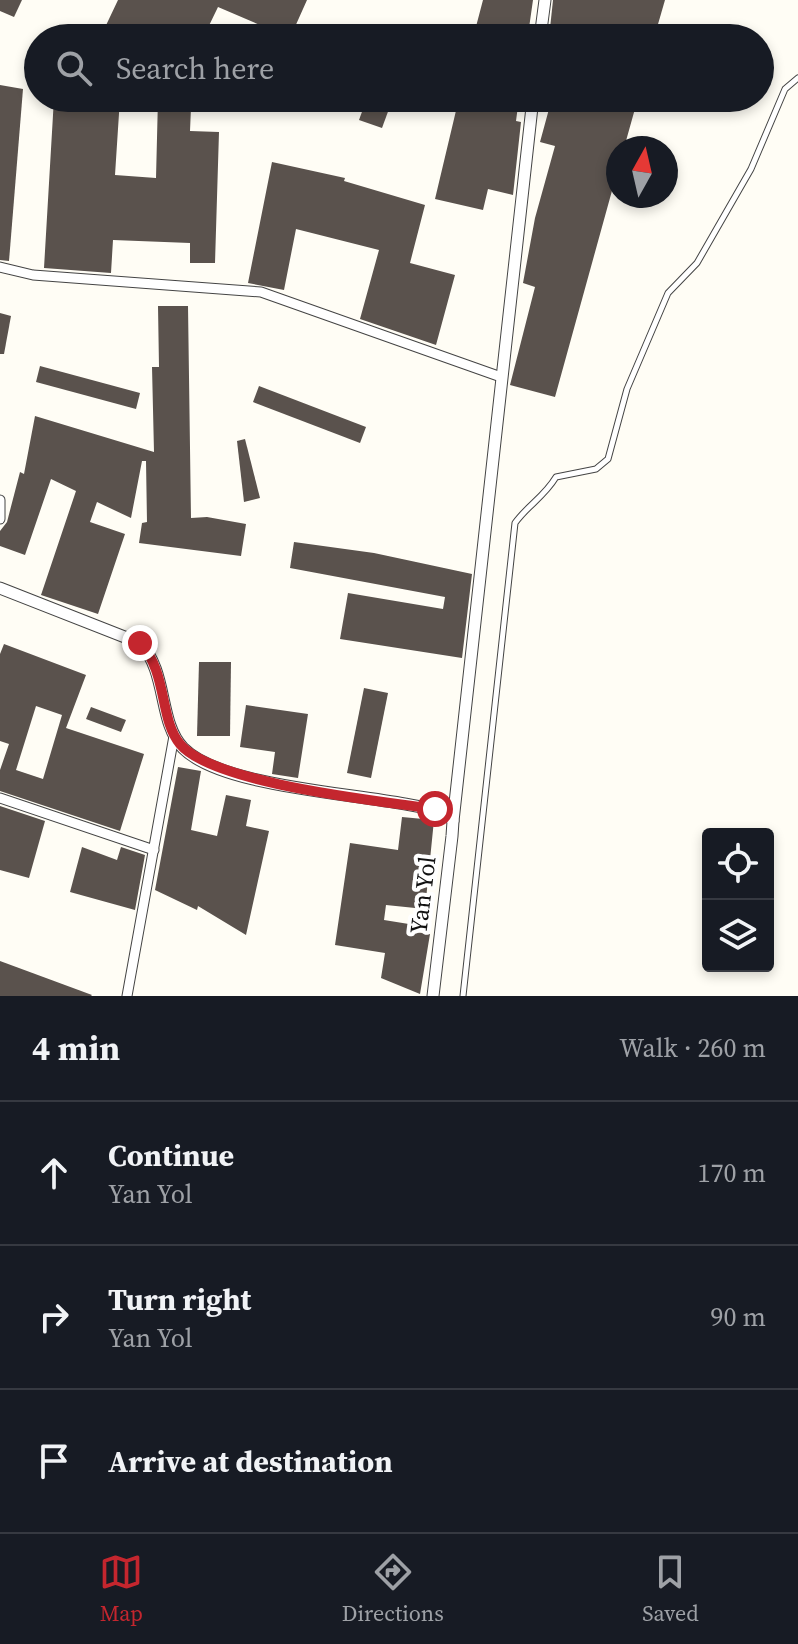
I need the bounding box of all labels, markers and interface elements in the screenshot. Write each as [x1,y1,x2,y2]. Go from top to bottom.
search box [24,24,774,112]
icon: search [52,46,96,90]
text: Search here [116,48,274,89]
north arrow [606,136,678,208]
route end [122,625,158,661]
route start [417,791,453,827]
map controls [702,828,774,972]
button: locate [702,828,774,900]
street label: Yan Yol [401,854,444,936]
button: layers [702,900,774,972]
text: 4 min [32,1025,120,1071]
text: Walk · 260 m [619,1030,766,1066]
text: Continue [108,1135,234,1176]
icon: ahead [32,1151,76,1195]
text: 170 m [698,1155,766,1191]
text: Yan Yol [108,1176,192,1212]
text: Turn right [108,1279,251,1320]
icon: right [32,1295,76,1339]
text: 90 m [711,1299,766,1335]
text: Yan Yol [108,1320,192,1356]
icon: arrive [32,1439,76,1483]
text: Arrive at destination [108,1441,393,1482]
tab: Map [99,1550,143,1628]
tab: Directions [342,1550,444,1628]
tab: Saved [642,1550,699,1628]

